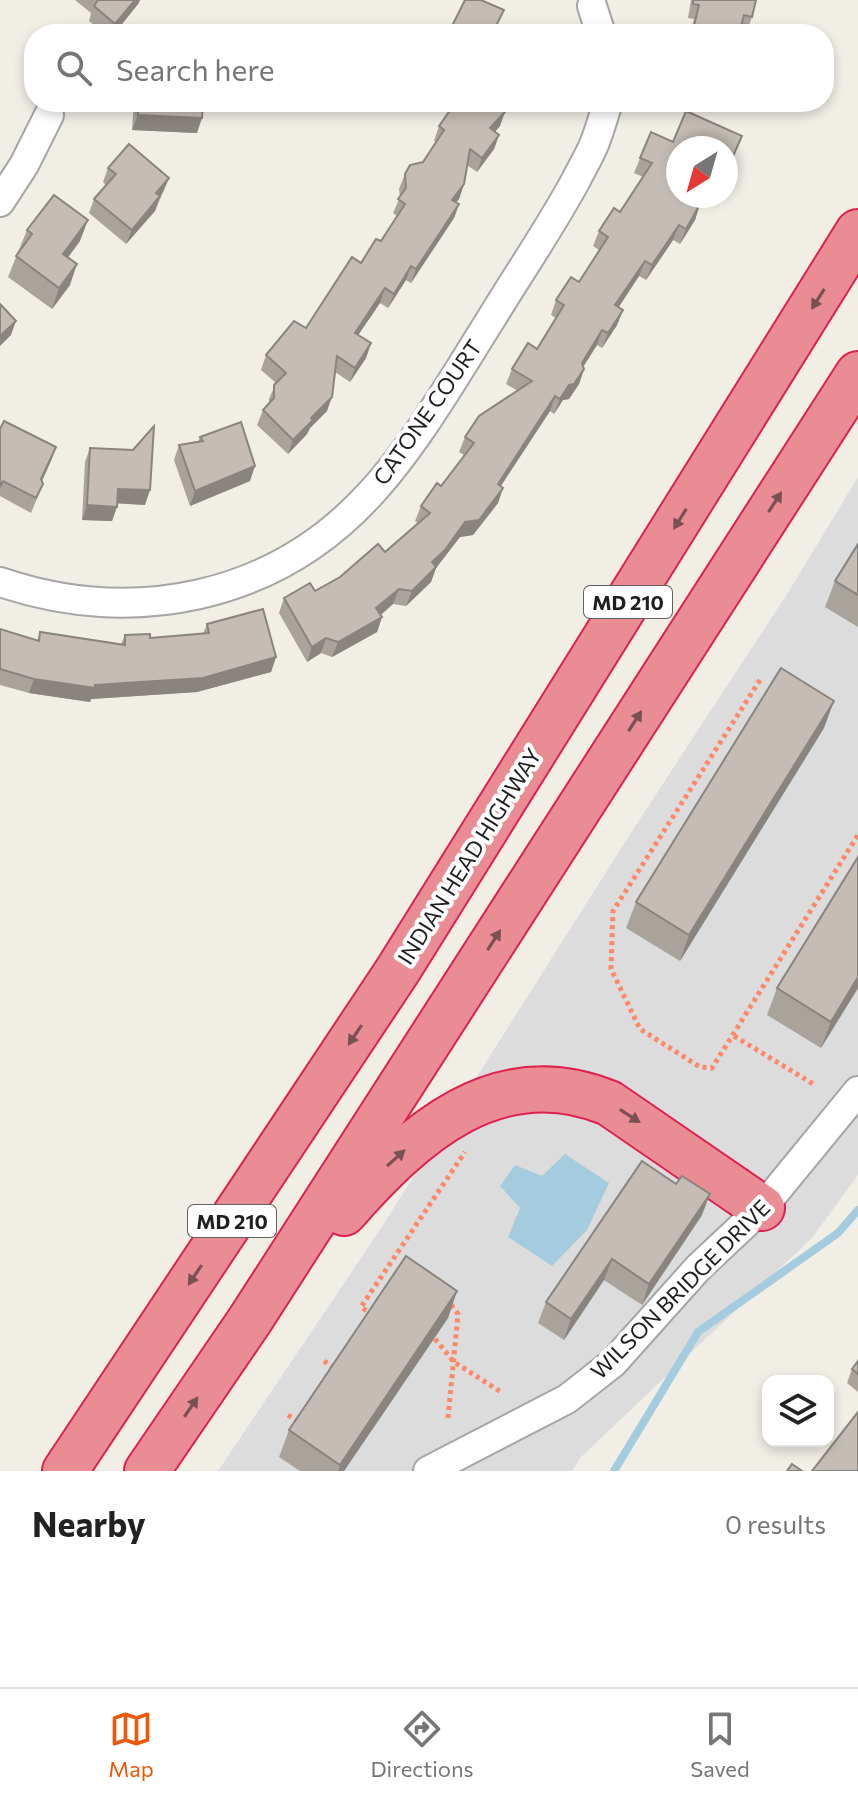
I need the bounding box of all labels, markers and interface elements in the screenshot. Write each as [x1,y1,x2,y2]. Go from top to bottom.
search box [24,24,834,112]
icon: search [52,46,96,90]
text: Search here [116,50,275,87]
north arrow [666,136,738,208]
one-way arrow [811,288,825,310]
street label: CATONE COURT [367,334,487,490]
one-way arrow [767,491,782,513]
one-way arrow [673,508,687,530]
road number: MD 210 [584,586,672,618]
one-way arrow [627,710,641,732]
street label: INDIAN HEAD HIGHWAY [391,743,547,969]
one-way arrow [487,929,501,951]
one-way arrow [348,1025,363,1046]
one-way arrow [619,1109,641,1123]
one-way arrow [386,1150,406,1167]
street label: WILSON BRIDGE DRIVE [585,1194,775,1384]
road number: MD 210 [188,1205,276,1237]
one-way arrow [188,1265,203,1286]
map controls [762,1375,834,1447]
button: layers [762,1375,834,1447]
one-way arrow [183,1396,198,1417]
text: Nearby [32,1502,146,1544]
text: 0 results [725,1508,826,1539]
tab: Map [108,1707,154,1782]
tab: Directions [370,1707,474,1782]
tab: Saved [690,1707,750,1782]

